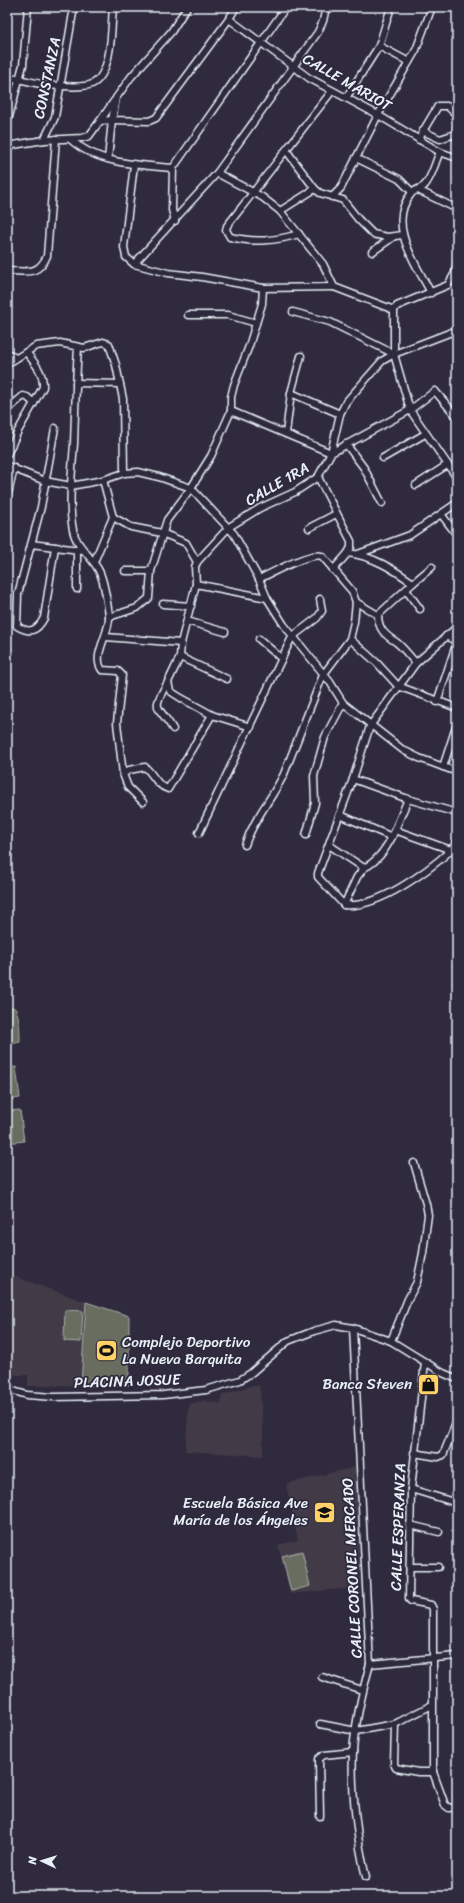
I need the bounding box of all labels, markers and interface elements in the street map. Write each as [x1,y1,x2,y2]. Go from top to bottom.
street label: CONSTANZA [26,35,68,121]
street label: CALLE MARIOT [297,46,398,119]
street label: CALLE 1RA [240,455,314,513]
place label: Complejo Deportivo La Nueva Barquita [122,1329,251,1372]
sports icon: Complejo Deportivo La Nueva Barquita [93,1338,119,1364]
street label: PLACINA JOSUE [73,1366,182,1396]
place label: Banca Steven [323,1371,412,1397]
shop icon: Banca Steven [415,1371,441,1397]
street label: CALLE ESPERANZA [383,1463,413,1591]
street label: CALLE CORONEL MERCADO [334,1477,370,1659]
place label: Escuela Básica Ave María de los Ángeles [173,1490,308,1533]
school or university icon: Escuela Básica Ave María de los Ángeles [311,1499,337,1525]
north arrow [22,1841,62,1881]
text: N [23,1855,42,1866]

